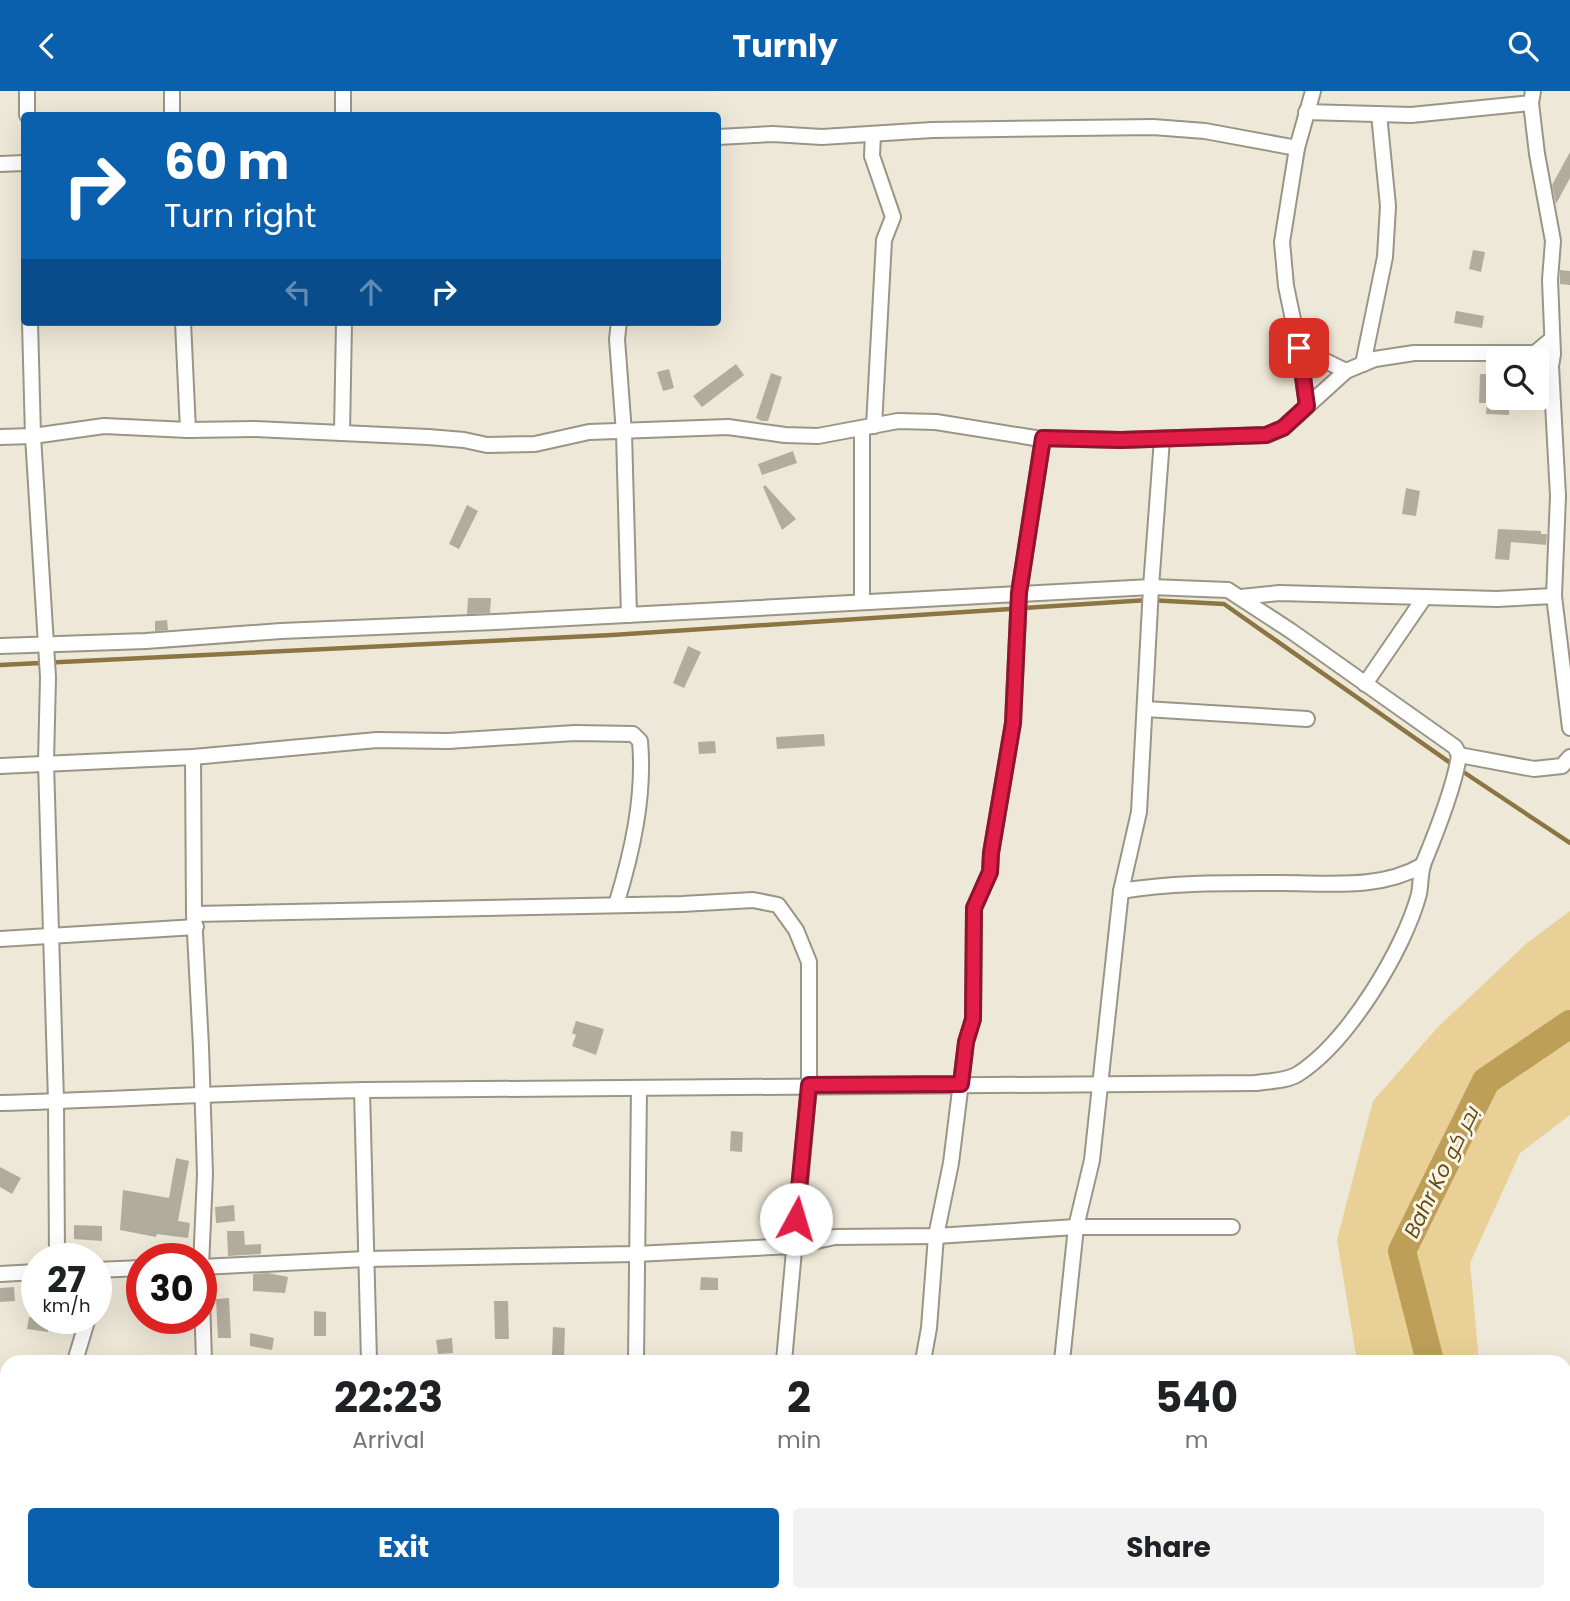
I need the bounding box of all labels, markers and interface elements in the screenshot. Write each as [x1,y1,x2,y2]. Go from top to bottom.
text: Turnly [732,23,838,68]
icon: back [28,27,66,65]
icon: search [1504,27,1542,65]
text: 60 m [164,128,289,196]
icon: right [49,140,140,231]
text: Turn right [164,193,316,238]
icon: left [279,273,317,311]
icon: ahead [352,273,390,311]
icon: right [425,273,463,311]
pin [1269,318,1329,378]
icon: arrive [1280,329,1318,367]
map controls [1486,347,1549,410]
button: search [1486,347,1549,410]
water label: Bahr Ko بحر كو [1397,1100,1486,1243]
position arrow [759,1182,833,1256]
speed limit sign: 30 [126,1243,217,1334]
text: 27 [47,1255,86,1304]
text: km/h [43,1293,90,1318]
text: 22:23 [334,1368,443,1427]
text: 2 [787,1368,811,1427]
text: 540 [1155,1368,1238,1427]
text: Arrival [352,1424,425,1456]
text: min [777,1424,821,1456]
text: m [1185,1424,1208,1456]
button: Exit [28,1508,779,1588]
button: Share [793,1508,1544,1588]

